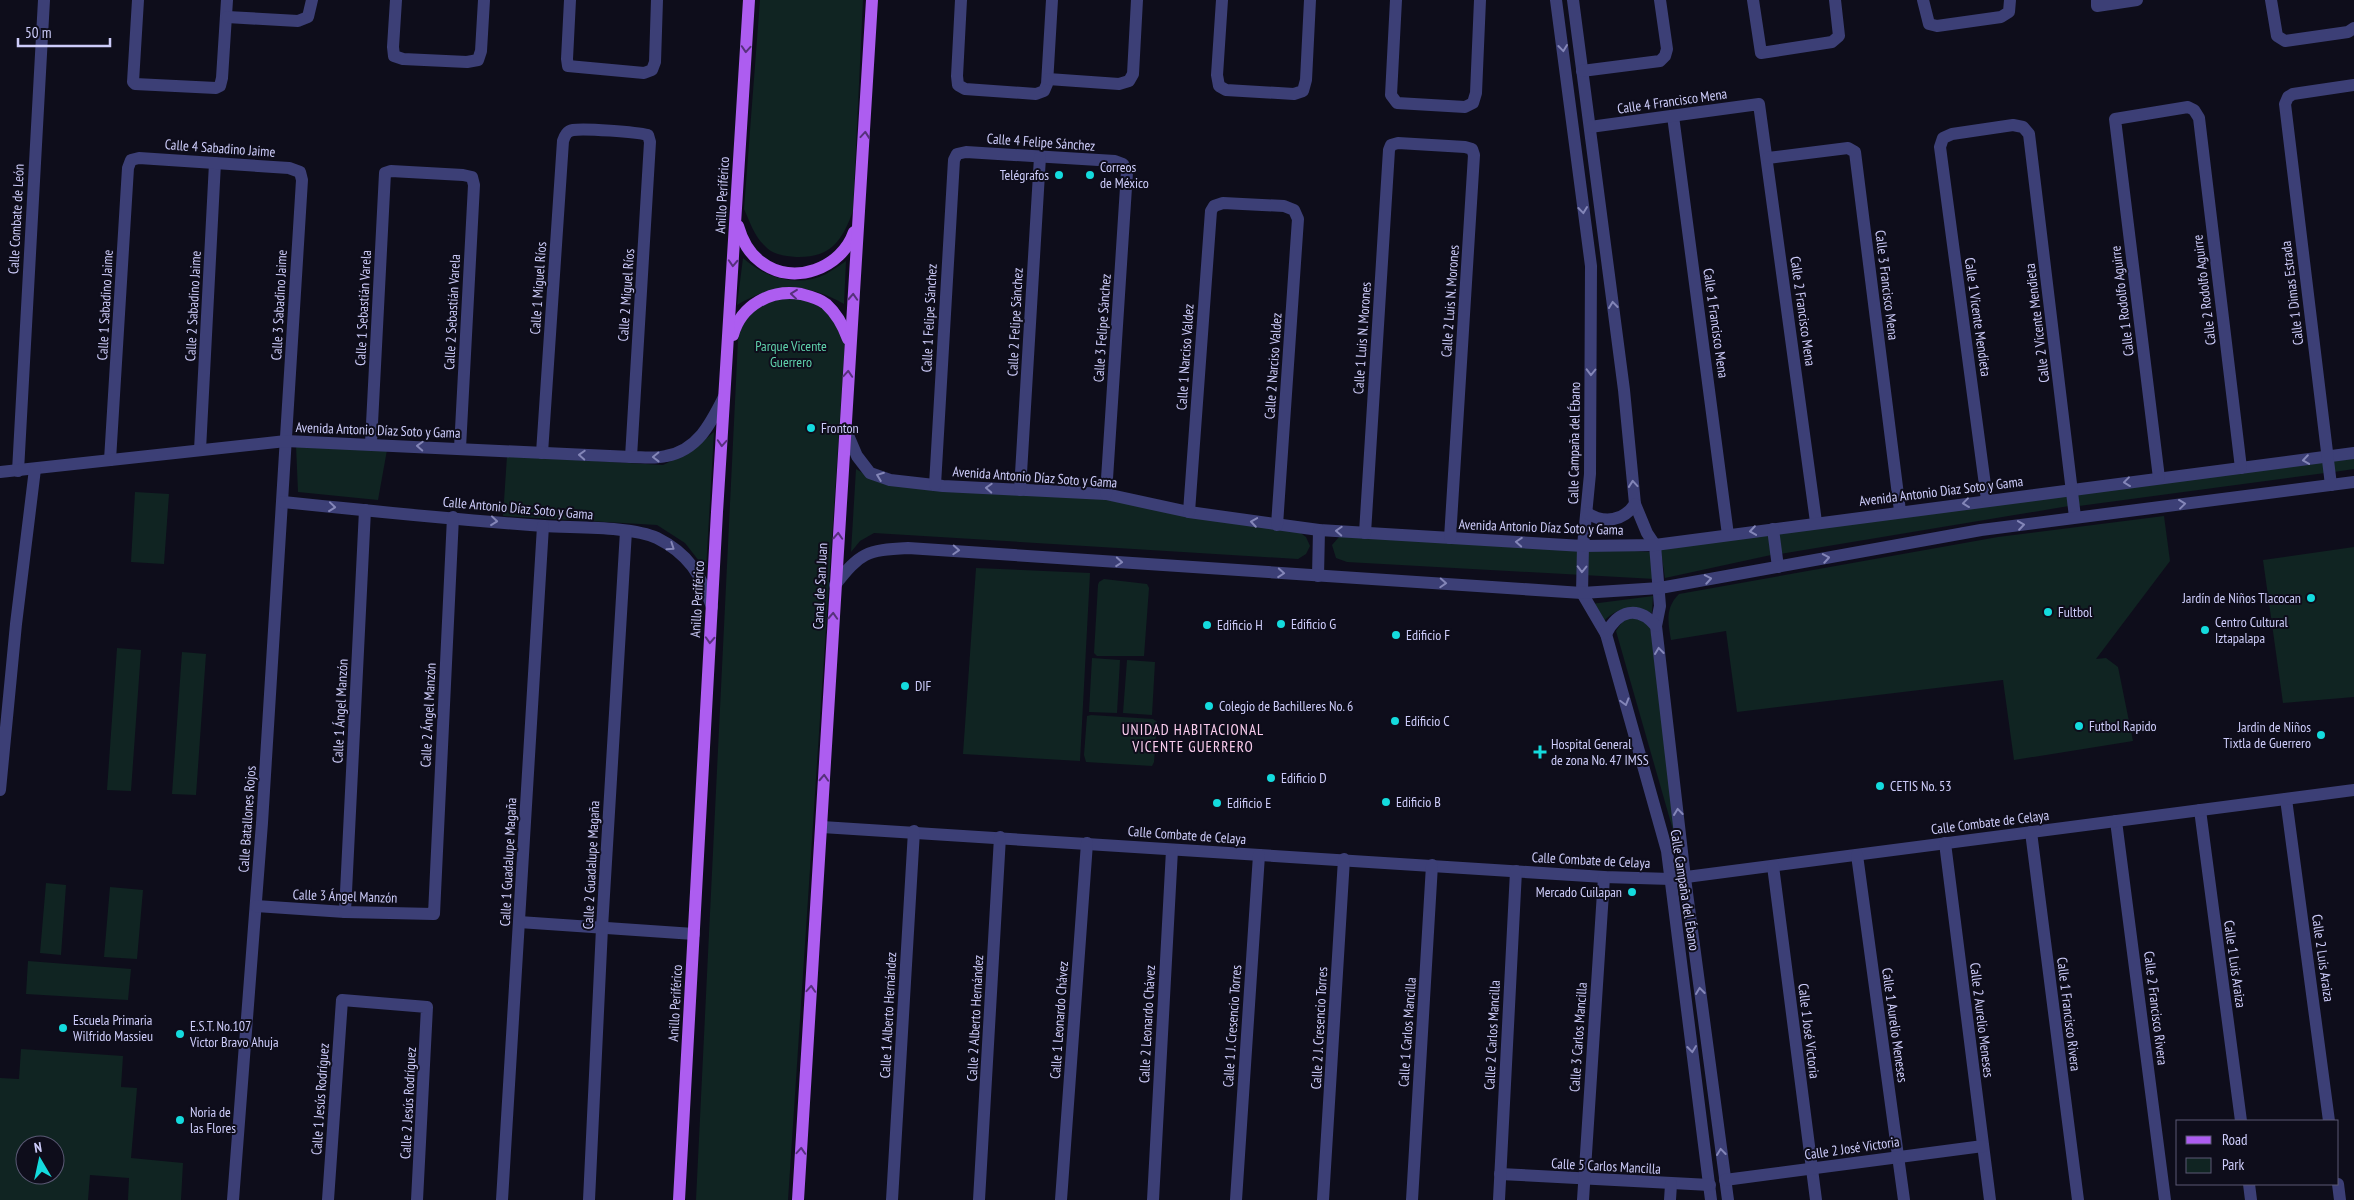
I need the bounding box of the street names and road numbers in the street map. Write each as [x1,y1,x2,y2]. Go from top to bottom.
street label: Calle 4 Francisco Mena [1616,84,1728,118]
street label: Calle 4 Felipe Sánchez [986,129,1096,155]
street label: Calle 4 Sabadino Jaime [164,135,276,161]
street label: Anillo Periférico [711,156,733,234]
street label: Calle Combate de León [4,163,28,275]
street label: Calle 3 Francisco Mena [1871,229,1903,341]
street label: Calle 2 Rodolfo Aguirre [2188,234,2220,346]
street label: Calle 1 Dimas Estrada [2277,240,2307,346]
street label: Calle 1 Miguel Ríos [526,241,550,335]
street label: Calle 2 Luis N. Morones [1437,244,1463,358]
street label: Calle 1 Rodolfo Aguirre [2106,245,2138,357]
street label: Calle 2 Miguel Ríos [614,248,638,342]
street label: Calle 1 Sabadino Jaime [93,249,117,361]
street label: Calle 3 Sabadino Jaime [267,249,291,361]
street label: Calle 2 Sabadino Jaime [181,250,205,362]
street label: Calle 1 Sebastián Varela [351,250,375,366]
street label: Calle 2 Sebastián Varela [440,254,464,370]
street label: Calle 2 Francisco Mena [1786,255,1820,367]
street label: Calle 1 Vicente Mendieta [1961,256,1995,378]
street label: Calle 2 Vicente Mendieta [2021,262,2053,384]
street label: Calle 1 Felipe Sánchez [917,263,941,373]
street label: Calle 2 Felipe Sánchez [1003,267,1027,377]
street label: Calle 1 Francisco Mena [1699,267,1733,379]
street label: Calle 3 Felipe Sánchez [1089,273,1115,383]
street label: Calle 1 Luis N. Morones [1349,281,1375,395]
street label: Calle 1 Narciso Valdez [1172,303,1198,411]
street label: Calle 2 Narciso Valdez [1260,312,1286,420]
street label: Calle Campaña del Ébano [1564,382,1584,504]
street label: Avenida Antonio Díaz Soto y Gama [295,418,461,442]
street label: Avenida Antonio Díaz Soto y Gama [952,462,1118,492]
street label: Avenida Antonio Díaz Soto y Gama [1858,472,2024,510]
street label: Calle Antonio Díaz Soto y Gama [442,492,594,524]
street label: Avenida Antonio Díaz Soto y Gama [1458,515,1624,539]
street label: Canal de San Juan [809,542,831,630]
street label: Anillo Periférico [686,560,708,638]
street label: Calle 1 Ángel Manzón [328,658,352,764]
street label: Calle 2 Ángel Manzón [416,662,440,768]
street label: Calle Batallones Rojos [234,765,260,873]
street label: Calle 1 Guadalupe Magaña [496,797,520,927]
street label: Calle 2 Guadalupe Magaña [579,800,603,930]
street label: Calle Combate de Celaya [1930,806,2050,838]
street label: Calle Combate de Celaya [1127,822,1247,848]
street label: Calle Campaña del Ébano [1667,828,1703,952]
street label: Calle Combate de Celaya [1531,848,1651,872]
street label: Calle 3 Ángel Manzón [292,885,398,907]
street label: Calle 2 Luis Araiza [2308,913,2338,1003]
street label: Calle 1 Luis Araiza [2220,919,2250,1009]
street label: Calle 2 Francisco Rivera [2140,950,2172,1066]
street label: Calle 1 Alberto Hernández [876,951,900,1079]
street label: Calle 2 Alberto Hernández [963,954,987,1082]
street label: Calle 1 Francisco Rivera [2053,956,2085,1072]
street label: Calle 1 Leonardo Chávez [1046,960,1072,1080]
street label: Calle 2 Aurelio Meneses [1966,962,1998,1079]
street label: Anillo Periférico [664,964,686,1042]
street label: Calle 2 Leonardo Chávez [1135,964,1159,1084]
street label: Calle 1 J. Cresencio Torres [1219,964,1245,1088]
street label: Calle 2 J. Cresencio Torres [1307,966,1331,1090]
street label: Calle 1 Aurelio Meneses [1878,967,1912,1084]
street label: Calle 1 Carlos Mancilla [1394,977,1420,1087]
street label: Calle 2 Carlos Mancilla [1480,980,1504,1090]
street label: Calle 3 Carlos Mancilla [1565,982,1591,1092]
street label: Calle 1 José Victoria [1794,982,1824,1080]
street label: Calle 1 Jesús Rodríguez [307,1042,333,1156]
street label: Calle 2 Jesús Rodríguez [396,1047,420,1159]
street label: Calle 2 José Victoria [1803,1132,1901,1164]
street label: Calle 5 Carlos Mancilla [1551,1154,1661,1178]

